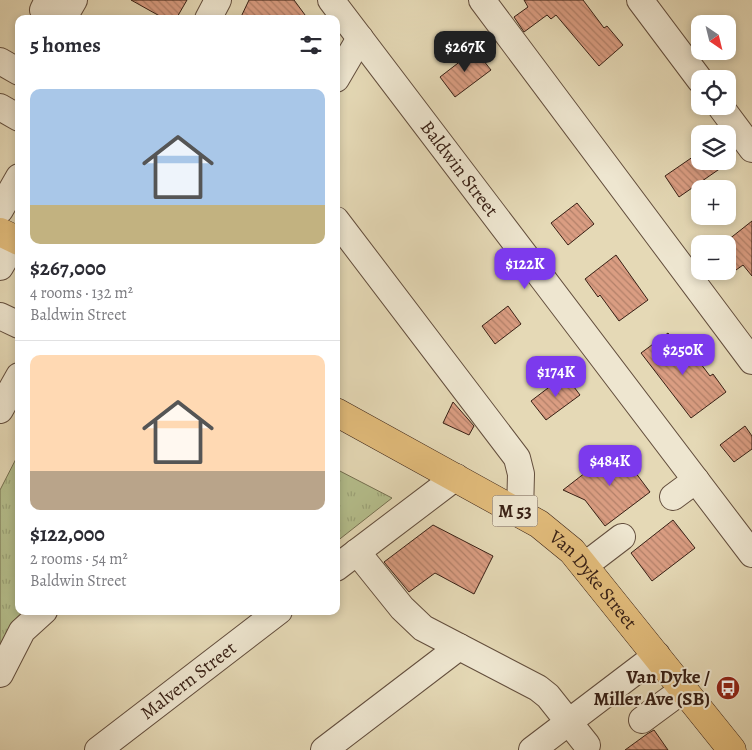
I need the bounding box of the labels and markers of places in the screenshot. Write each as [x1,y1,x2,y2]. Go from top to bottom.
pin: $267K [430,30,500,73]
pin: $122K [490,248,560,290]
pin: $250K [648,334,718,376]
pin: $174K [521,356,591,398]
pin: $484K [575,444,645,487]
place label: Van Dyke / Miller Ave (SB) [593,664,711,712]
bus stop icon: Van Dyke / Miller Ave (SB) [715,675,741,701]

